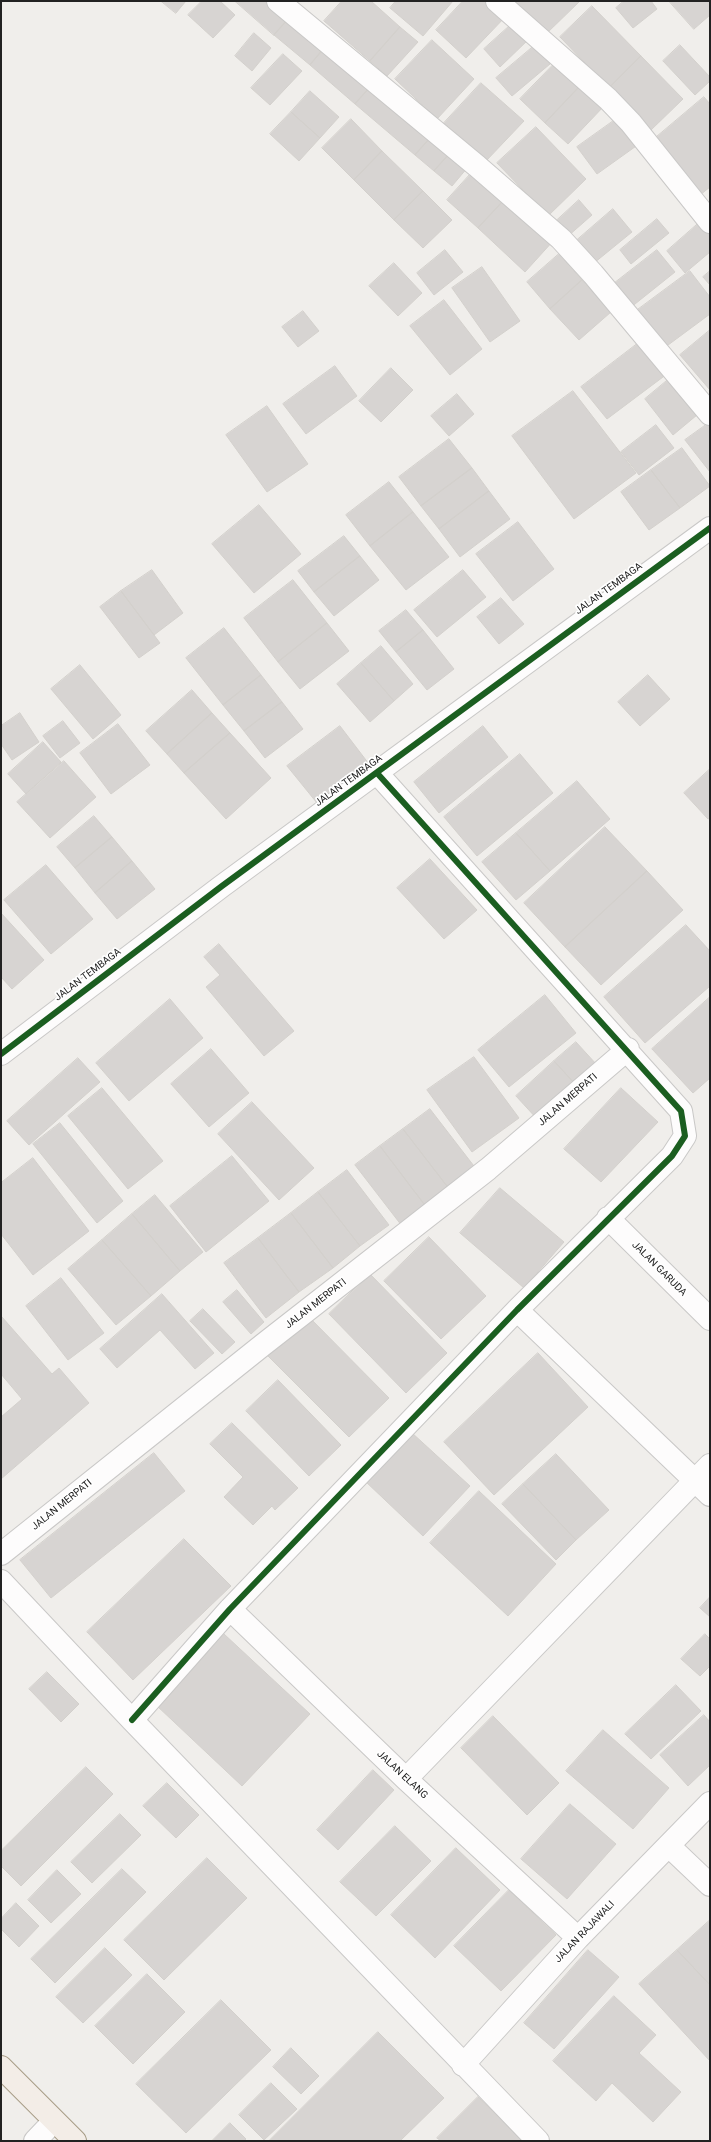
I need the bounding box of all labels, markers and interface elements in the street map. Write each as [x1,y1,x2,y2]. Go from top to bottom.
street label: JALAN TEMBAGA [573,561,645,617]
street label: JALAN TEMBAGA [313,753,385,809]
street label: JALAN TEMBAGA [52,946,124,1004]
street label: JALAN MERPATI [536,1071,600,1129]
street label: JALAN GARUDA [629,1239,689,1299]
street label: JALAN MERPATI [283,1276,349,1332]
street label: JALAN MERPATI [29,1477,95,1533]
street label: JALAN ELANG [374,1748,430,1802]
street label: JALAN RAJAWALI [553,1899,617,1965]

